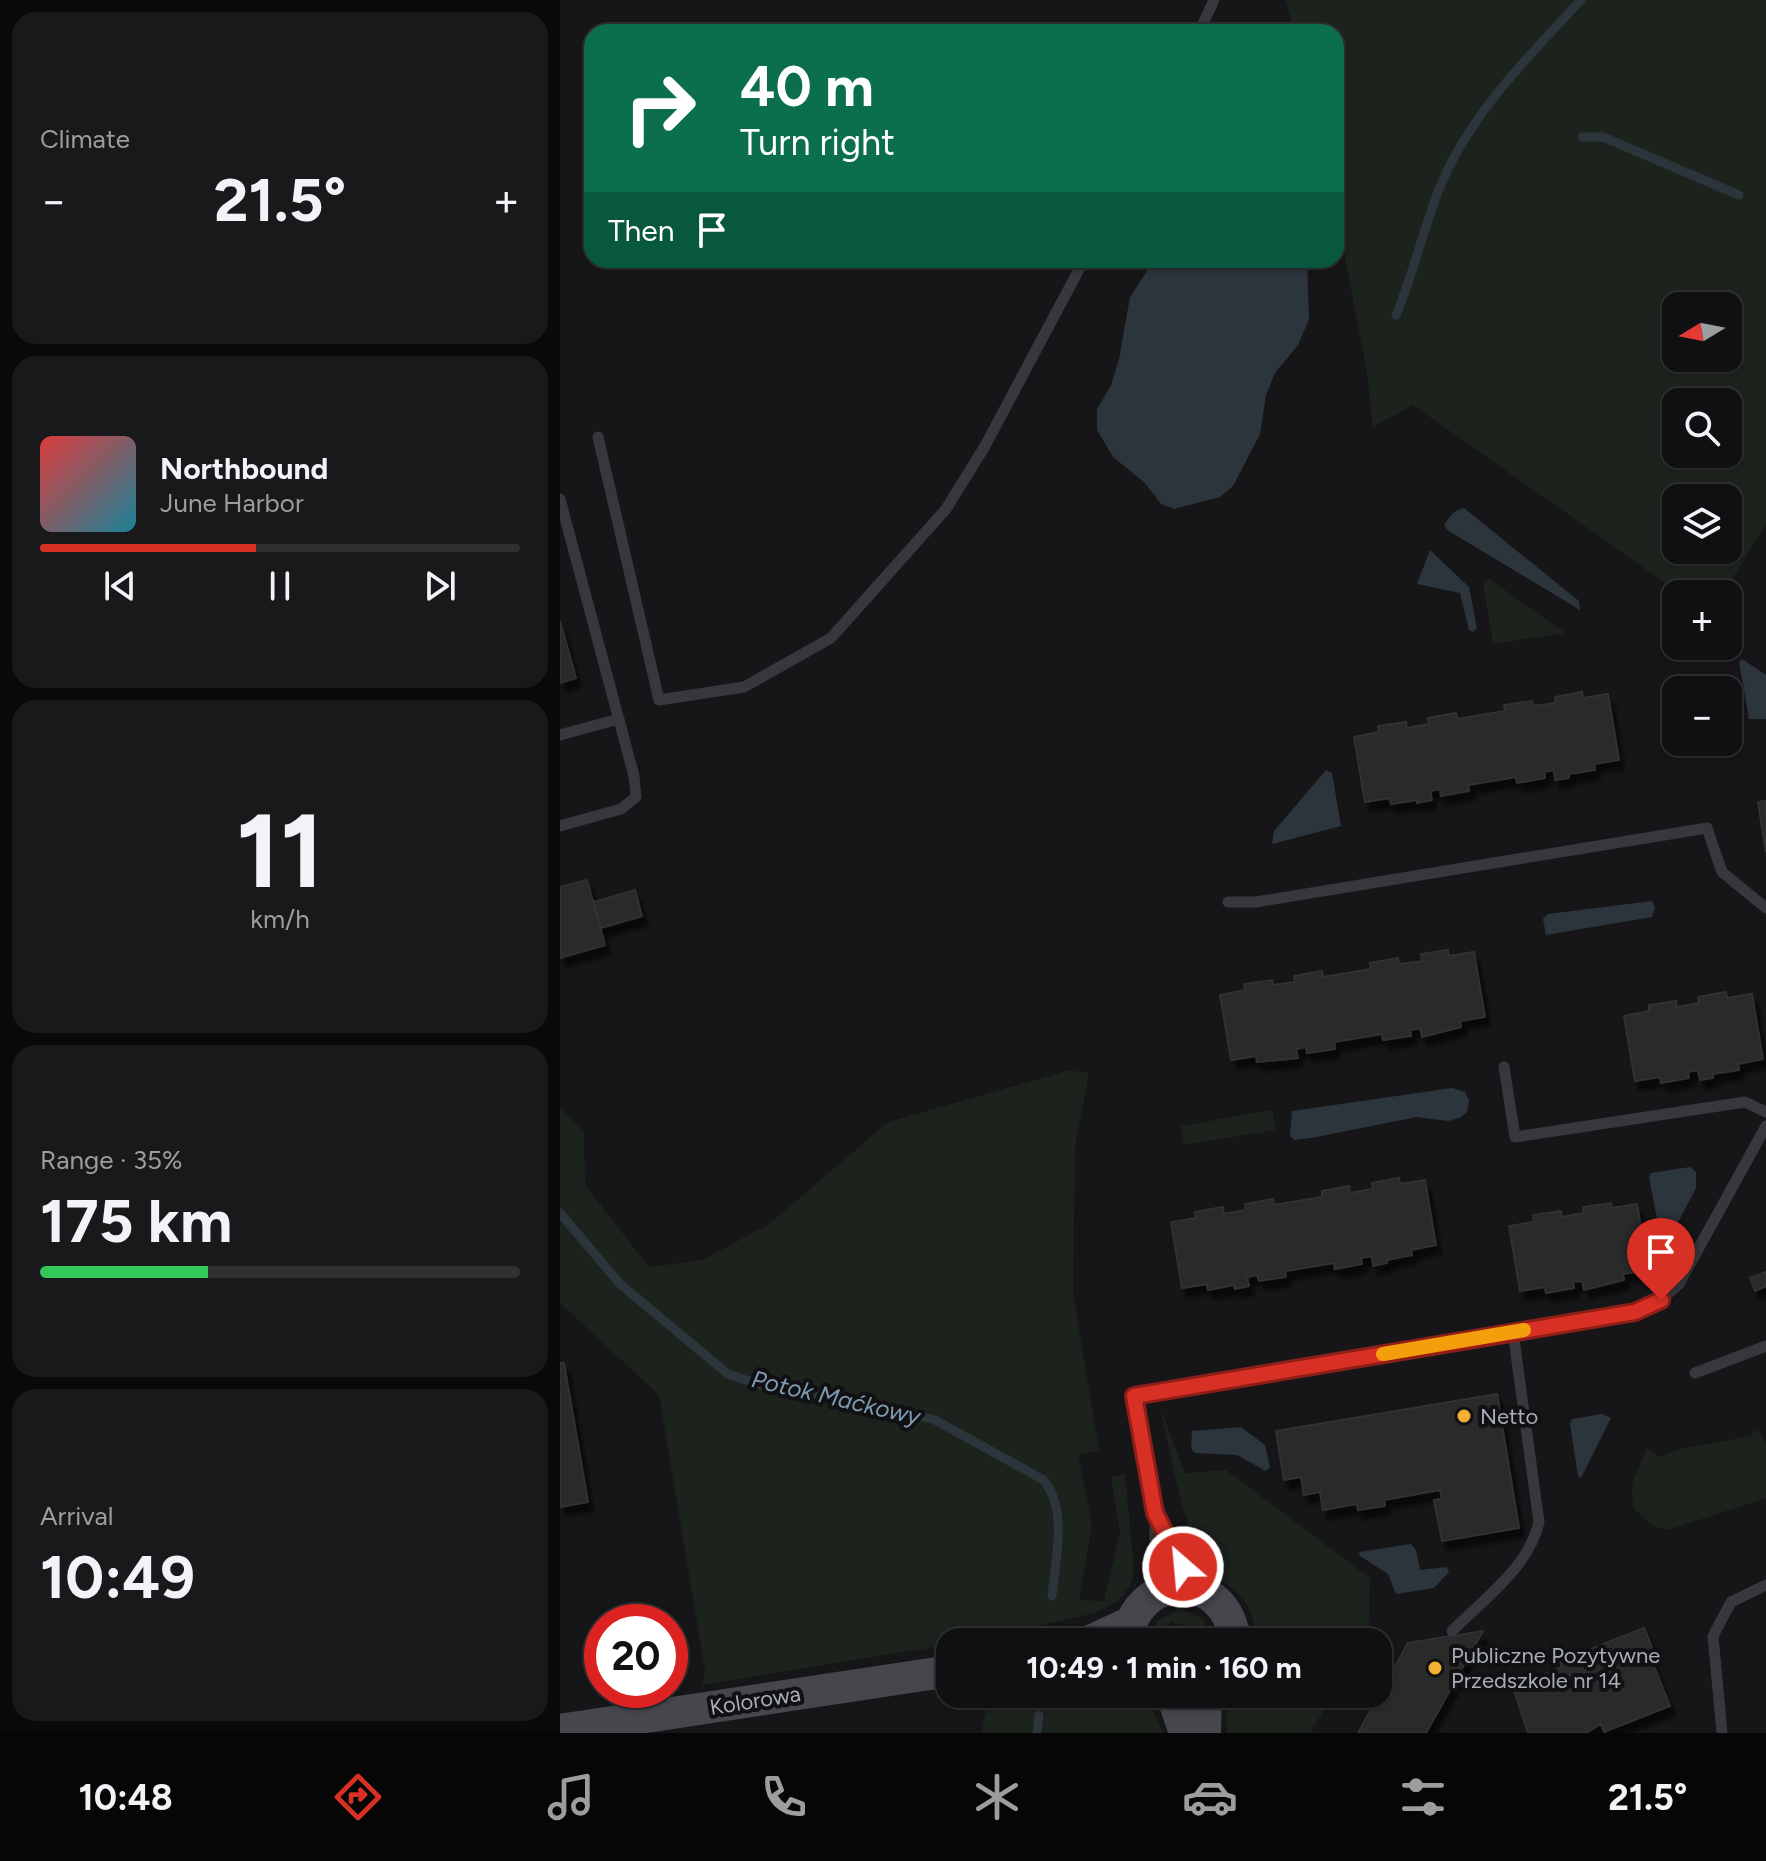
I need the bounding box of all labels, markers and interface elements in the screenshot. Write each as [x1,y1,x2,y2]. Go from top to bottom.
text: 40 m [740,53,874,120]
icon: right [608,56,712,160]
text: Turn right [740,121,895,164]
text: Climate [40,123,130,155]
text: 21.5° [214,164,346,236]
text: − [40,174,67,227]
text: + [493,174,520,227]
icon: arrive [690,208,734,252]
text: Then [608,212,674,249]
north arrow [1662,292,1742,372]
map controls [1662,292,1742,756]
button: search [1662,388,1742,468]
text: Northbound [160,450,328,487]
button: layers [1662,484,1742,564]
text: June Harbor [160,487,304,519]
icon: previous [98,564,142,608]
icon: pause [258,564,302,608]
icon: next [418,564,462,608]
button: + [1662,580,1742,660]
button: − [1662,676,1742,756]
text: 11 [236,788,324,913]
text: km/h [250,903,310,935]
text: Range · 35% [40,1144,182,1176]
text: 175 km [40,1185,232,1257]
pin [1627,1218,1695,1300]
icon: arrive [1639,1230,1683,1274]
water label: Potok Maćkowy [749,1364,925,1431]
place label: Netto [1480,1403,1538,1430]
marker: Netto [1455,1407,1473,1425]
text: Arrival [40,1500,113,1532]
position arrow [1141,1525,1225,1609]
text: 10:49 [40,1541,195,1613]
speed limit sign: 20 [584,1604,688,1708]
place label: Publiczne Pozytywne Przedszkole nr 14 [1451,1642,1660,1694]
text: 10:49 · 1 min · 160 m [1026,1649,1302,1686]
marker: Publiczne Pozytywne Przedszkole nr 14 [1426,1659,1444,1677]
street label: Kolorowa [708,1680,802,1721]
icon: directions [330,1769,386,1825]
icon: music [543,1769,599,1825]
icon: phone [756,1769,812,1825]
icon: climate [969,1769,1025,1825]
icon: car [1182,1769,1238,1825]
icon: filters [1395,1769,1451,1825]
text: 10:48 [79,1776,173,1819]
text: 21.5° [1608,1776,1687,1819]

